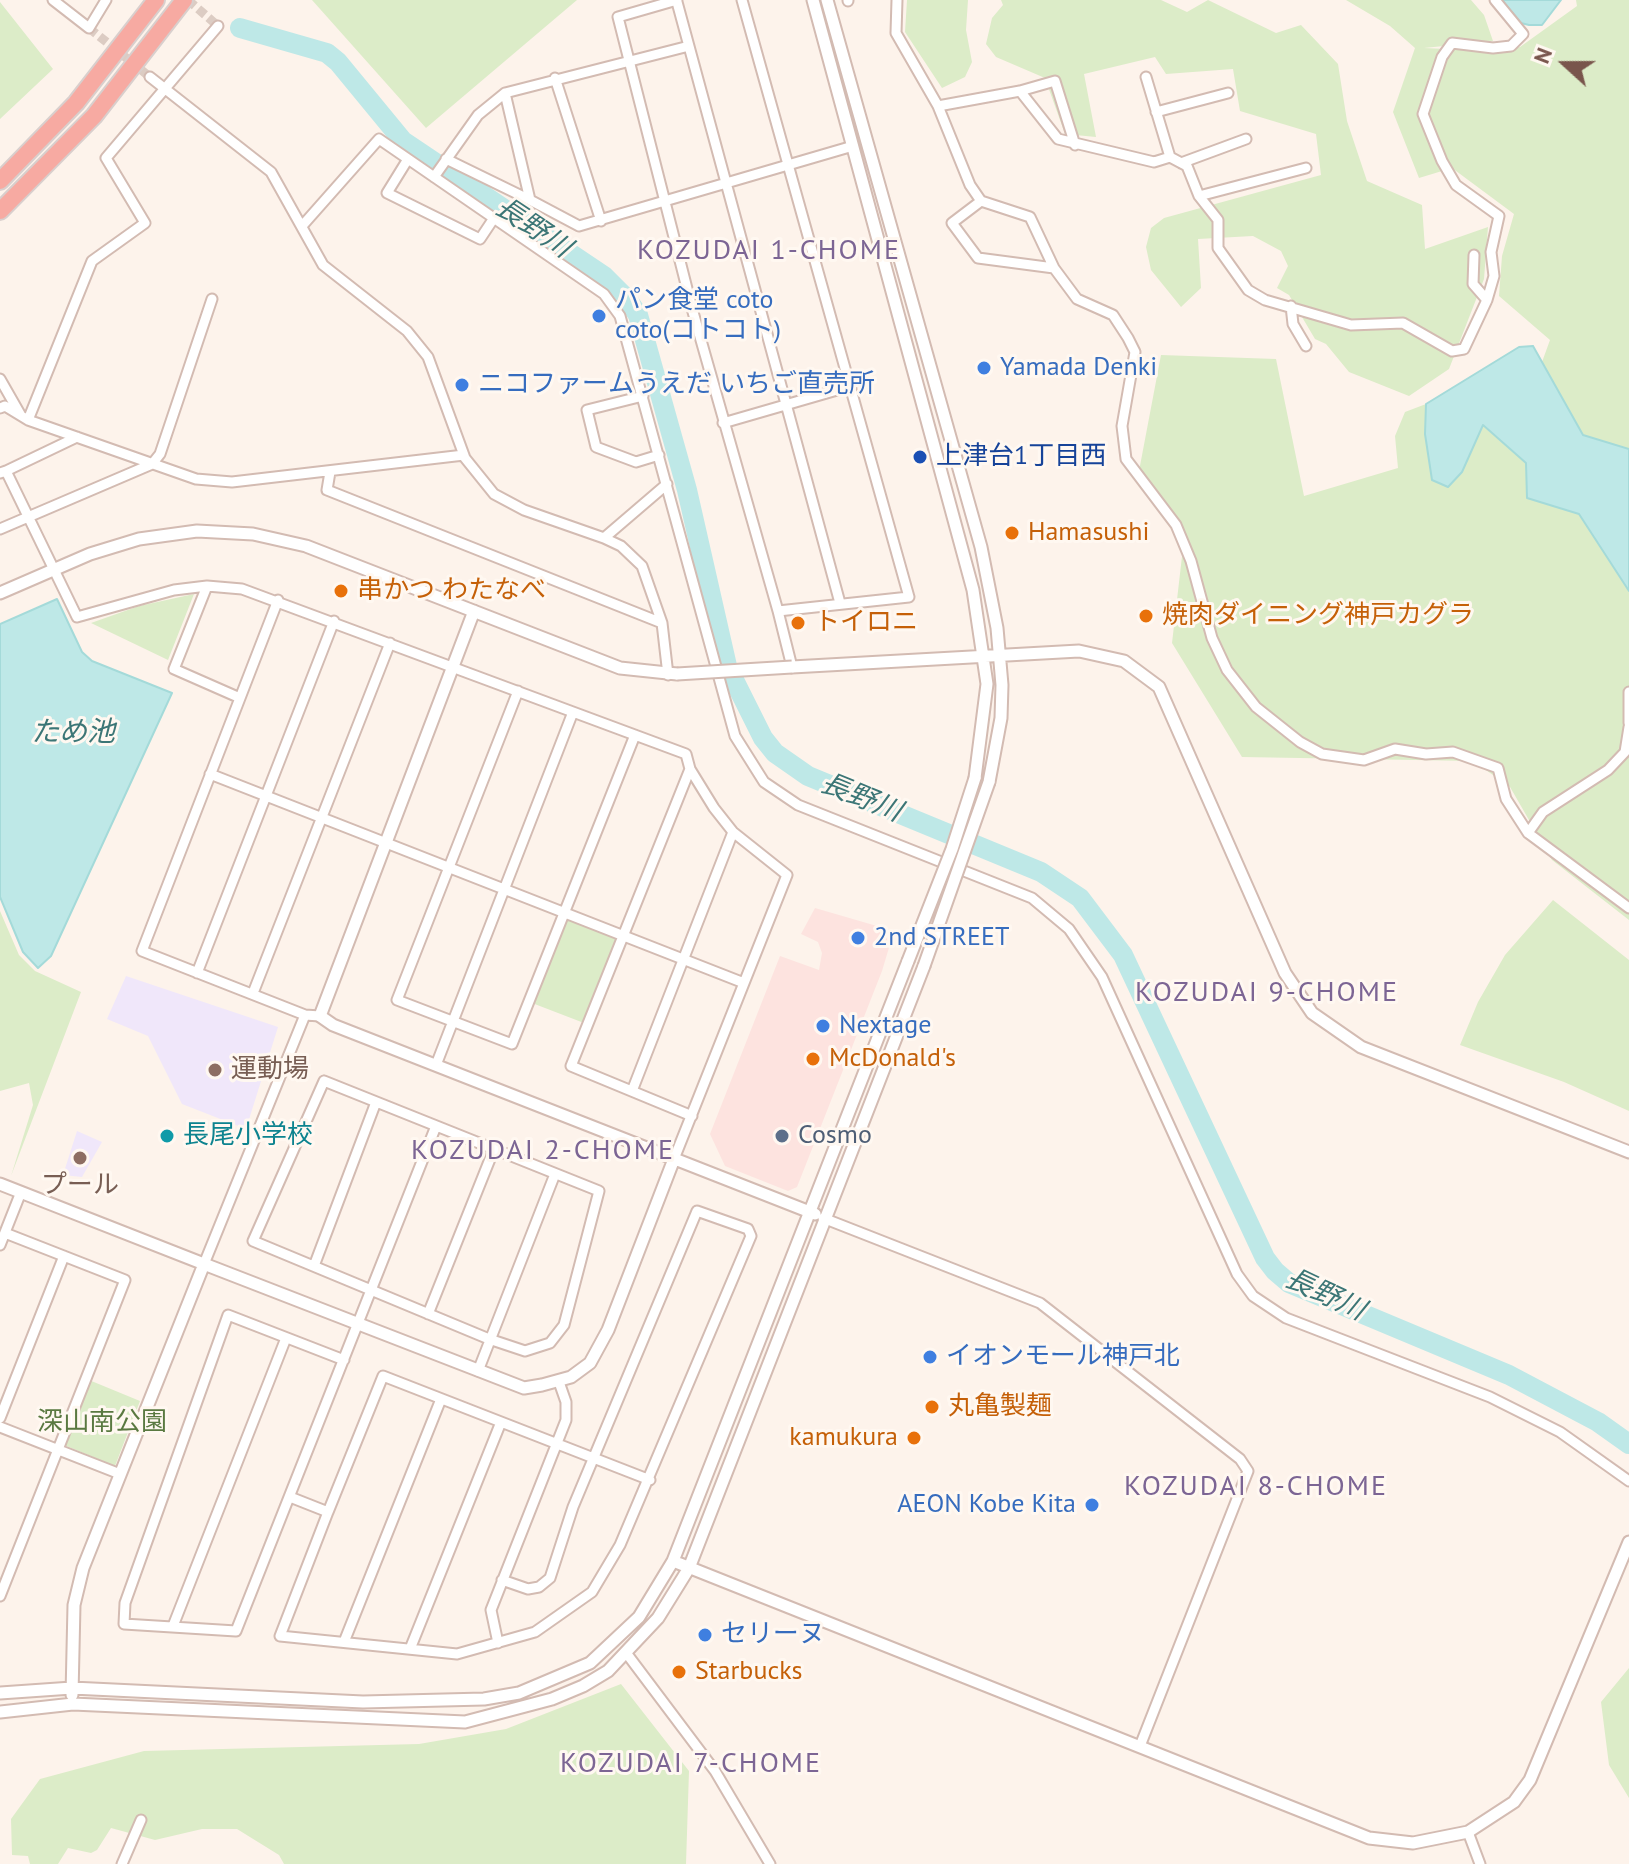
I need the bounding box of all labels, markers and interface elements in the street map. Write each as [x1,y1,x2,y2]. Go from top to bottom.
north arrow [1525,24,1605,104]
text: N [1527,44,1558,67]
water label: 長野川 [489,191,577,265]
district label: KOZUDAI 1-CHOME [637,234,901,268]
place label: パン食堂 coto coto(コトコト) [615,285,781,346]
marker: パン食堂 coto coto(コトコト) [590,307,608,325]
place label: Yamada Denki [1000,352,1157,384]
marker: Yamada Denki [975,359,993,377]
place label: ニコファームうえだ いちご直売所 [478,369,875,401]
marker: ニコファームうえだ いちご直売所 [453,376,471,394]
place label: 上津台1丁目西 [936,441,1106,473]
marker: 上津台1丁目西 [911,448,929,466]
place label: Hamasushi [1028,517,1149,549]
marker: Hamasushi [1003,524,1021,542]
place label: 串かつ わたなべ [357,575,546,607]
marker: 串かつ わたなべ [332,582,350,600]
place label: 焼肉ダイニング神戸カグラ [1162,600,1474,632]
place label: トイロニ [814,607,918,639]
marker: 焼肉ダイニング神戸カグラ [1137,607,1155,625]
marker: トイロニ [789,614,807,632]
water label: ため池 [31,716,115,750]
water label: 長野川 [816,767,906,829]
place label: 2nd STREET [874,922,1009,954]
marker: 2nd STREET [849,929,867,947]
district label: KOZUDAI 9-CHOME [1135,976,1399,1010]
place label: Nextage [839,1010,931,1042]
marker: Nextage [814,1017,832,1035]
place label: McDonald's [829,1043,956,1075]
marker: McDonald's [804,1050,822,1068]
place label: 運動場 [231,1054,309,1086]
marker: 運動場 [206,1061,224,1079]
place label: 長尾小学校 [183,1120,313,1152]
place label: Cosmo [798,1120,872,1152]
marker: 長尾小学校 [158,1127,176,1145]
marker: Cosmo [773,1127,791,1145]
district label: KOZUDAI 2-CHOME [411,1134,675,1168]
marker: プール [71,1149,89,1167]
place label: プール [41,1170,119,1202]
water label: 長野川 [1280,1262,1370,1328]
place label: イオンモール神戸北 [946,1341,1180,1373]
marker: イオンモール神戸北 [921,1348,939,1366]
place label: 丸亀製麺 [948,1391,1052,1423]
marker: 丸亀製麺 [923,1398,941,1416]
park label: 深山南公園 [37,1407,167,1439]
place label: kamukura [789,1422,898,1454]
marker: kamukura [905,1429,923,1447]
district label: KOZUDAI 8-CHOME [1124,1470,1388,1504]
place label: AEON Kobe Kita [897,1489,1076,1521]
marker: AEON Kobe Kita [1083,1496,1101,1514]
place label: セリーヌ [721,1619,825,1651]
marker: セリーヌ [696,1626,714,1644]
place label: Starbucks [695,1656,803,1688]
marker: Starbucks [670,1663,688,1681]
district label: KOZUDAI 7-CHOME [560,1747,822,1781]

